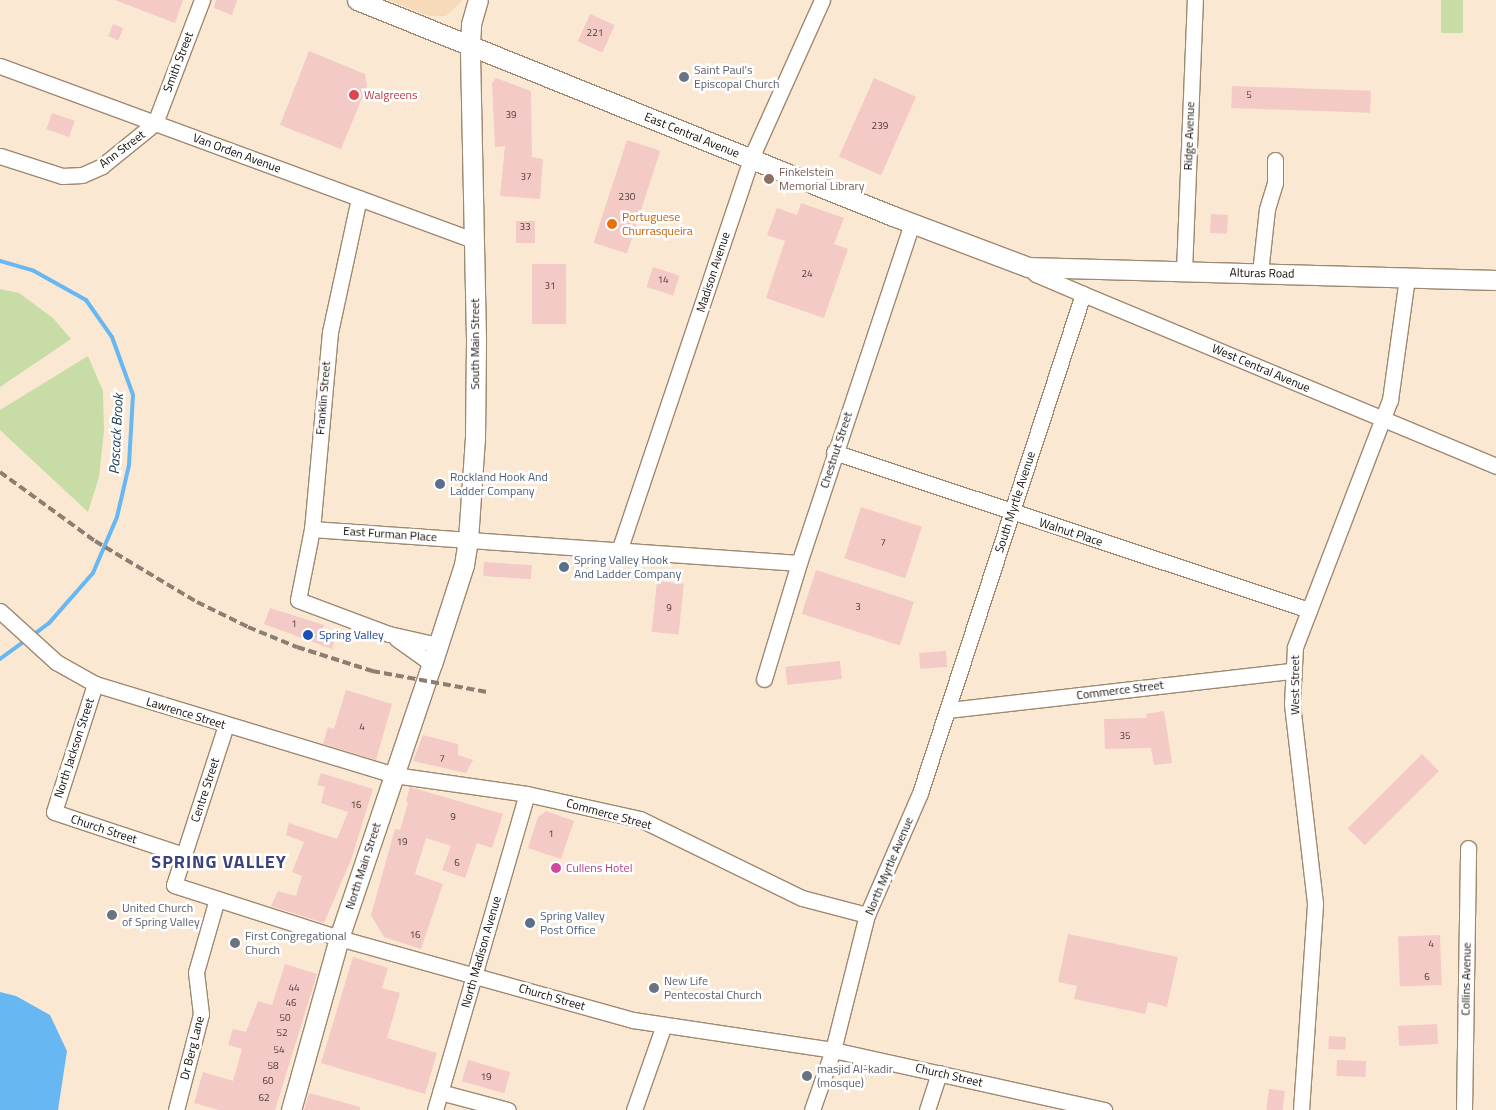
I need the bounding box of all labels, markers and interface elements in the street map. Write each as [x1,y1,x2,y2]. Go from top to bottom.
house number: 221 [587,27,603,39]
street label: Smith Street [160,30,196,94]
place label: Saint Paul's Episcopal Church [694,63,779,91]
marker: Saint Paul's Episcopal Church [678,71,690,83]
place label: Walgreens [364,88,418,102]
marker: Walgreens [348,89,360,101]
house number: 5 [1246,89,1252,101]
street label: Ridge Avenue [1181,101,1197,171]
house number: 39 [505,109,517,121]
street label: East Central Avenue [642,109,742,161]
house number: 239 [872,120,888,132]
street label: Ann Street [96,127,148,171]
street label: Van Orden Avenue [191,130,283,176]
place label: Finkelstein Memorial Library [779,165,864,193]
house number: 37 [520,171,532,183]
marker: Finkelstein Memorial Library [763,173,775,185]
house number: 230 [619,191,635,203]
place label: Portuguese Churrasqueira [622,210,693,238]
marker: Portuguese Churrasqueira [606,218,618,230]
house number: 33 [519,221,531,233]
street label: Madison Avenue [693,230,733,314]
street label: Alturas Road [1229,265,1295,281]
house number: 24 [801,268,813,280]
house number: 14 [657,274,669,286]
house number: 31 [544,280,556,292]
street label: South Main Street [468,298,482,390]
street label: West Central Avenue [1210,341,1312,395]
street label: Franklin Street [313,361,333,435]
water label: Pascack Brook [106,393,126,475]
street label: Chestnut Street [817,410,855,490]
street label: South Myrtle Avenue [992,449,1038,555]
place label: Rockland Hook And Ladder Company [450,470,548,498]
marker: Rockland Hook And Ladder Company [434,478,446,490]
street label: Walnut Place [1037,515,1105,549]
street label: East Furman Place [343,524,437,544]
house number: 7 [880,537,886,549]
place label: Spring Valley Hook And Ladder Company [574,553,681,581]
marker: Spring Valley Hook And Ladder Company [558,561,570,573]
house number: 3 [855,601,861,613]
house number: 9 [666,602,672,614]
house number: 1 [291,618,297,630]
marker: Spring Valley [301,628,315,642]
place label: Spring Valley [319,628,384,642]
street label: West Street [1288,655,1302,715]
street label: Commerce Street [1076,678,1164,702]
street label: Lawrence Street [145,694,227,732]
street label: North Jackson Street [51,696,97,800]
house number: 4 [359,721,365,733]
house number: 35 [1119,730,1131,742]
house number: 7 [439,753,445,765]
street label: Centre Street [188,756,222,824]
street label: Commerce Street [565,796,653,832]
house number: 16 [350,799,362,811]
house number: 9 [450,811,456,823]
street label: Church Street [69,812,139,846]
street label: North Myrtle Avenue [862,815,916,917]
street label: North Main Street [342,821,384,911]
house number: 1 [548,828,554,840]
house number: 19 [396,836,408,848]
district label: SPRING VALLEY [150,851,288,873]
house number: 6 [454,857,460,869]
place label: Cullens Hotel [566,861,632,875]
marker: Cullens Hotel [550,862,562,874]
street label: North Madison Avenue [458,895,504,1009]
place label: United Church of Spring Valley [122,901,200,929]
marker: United Church of Spring Valley [106,909,118,921]
place label: Spring Valley Post Office [540,909,605,937]
marker: Spring Valley Post Office [524,917,536,929]
place label: First Congregational Church [245,929,347,957]
house number: 16 [409,929,421,941]
marker: First Congregational Church [229,937,241,949]
house number: 4 [1428,938,1434,950]
street label: Collins Avenue [1458,942,1474,1016]
house number: 6 [1424,971,1430,983]
place label: New Life Pentecostal Church [664,974,762,1002]
street label: Church Street [517,981,587,1013]
house number: 44 [288,982,300,994]
marker: New Life Pentecostal Church [648,982,660,994]
house number: 46 [285,997,297,1009]
house number: 50 [279,1012,291,1024]
street label: Dr Berg Lane [177,1015,207,1081]
house number: 52 [276,1027,288,1039]
house number: 54 [273,1044,285,1056]
house number: 58 [267,1060,279,1072]
street label: Church Street [914,1060,984,1090]
place label: masjid Al-kadir (mosque) [817,1062,893,1090]
marker: masjid Al-kadir (mosque) [801,1070,813,1082]
house number: 19 [480,1071,492,1083]
house number: 60 [262,1075,274,1087]
house number: 62 [258,1092,270,1104]

